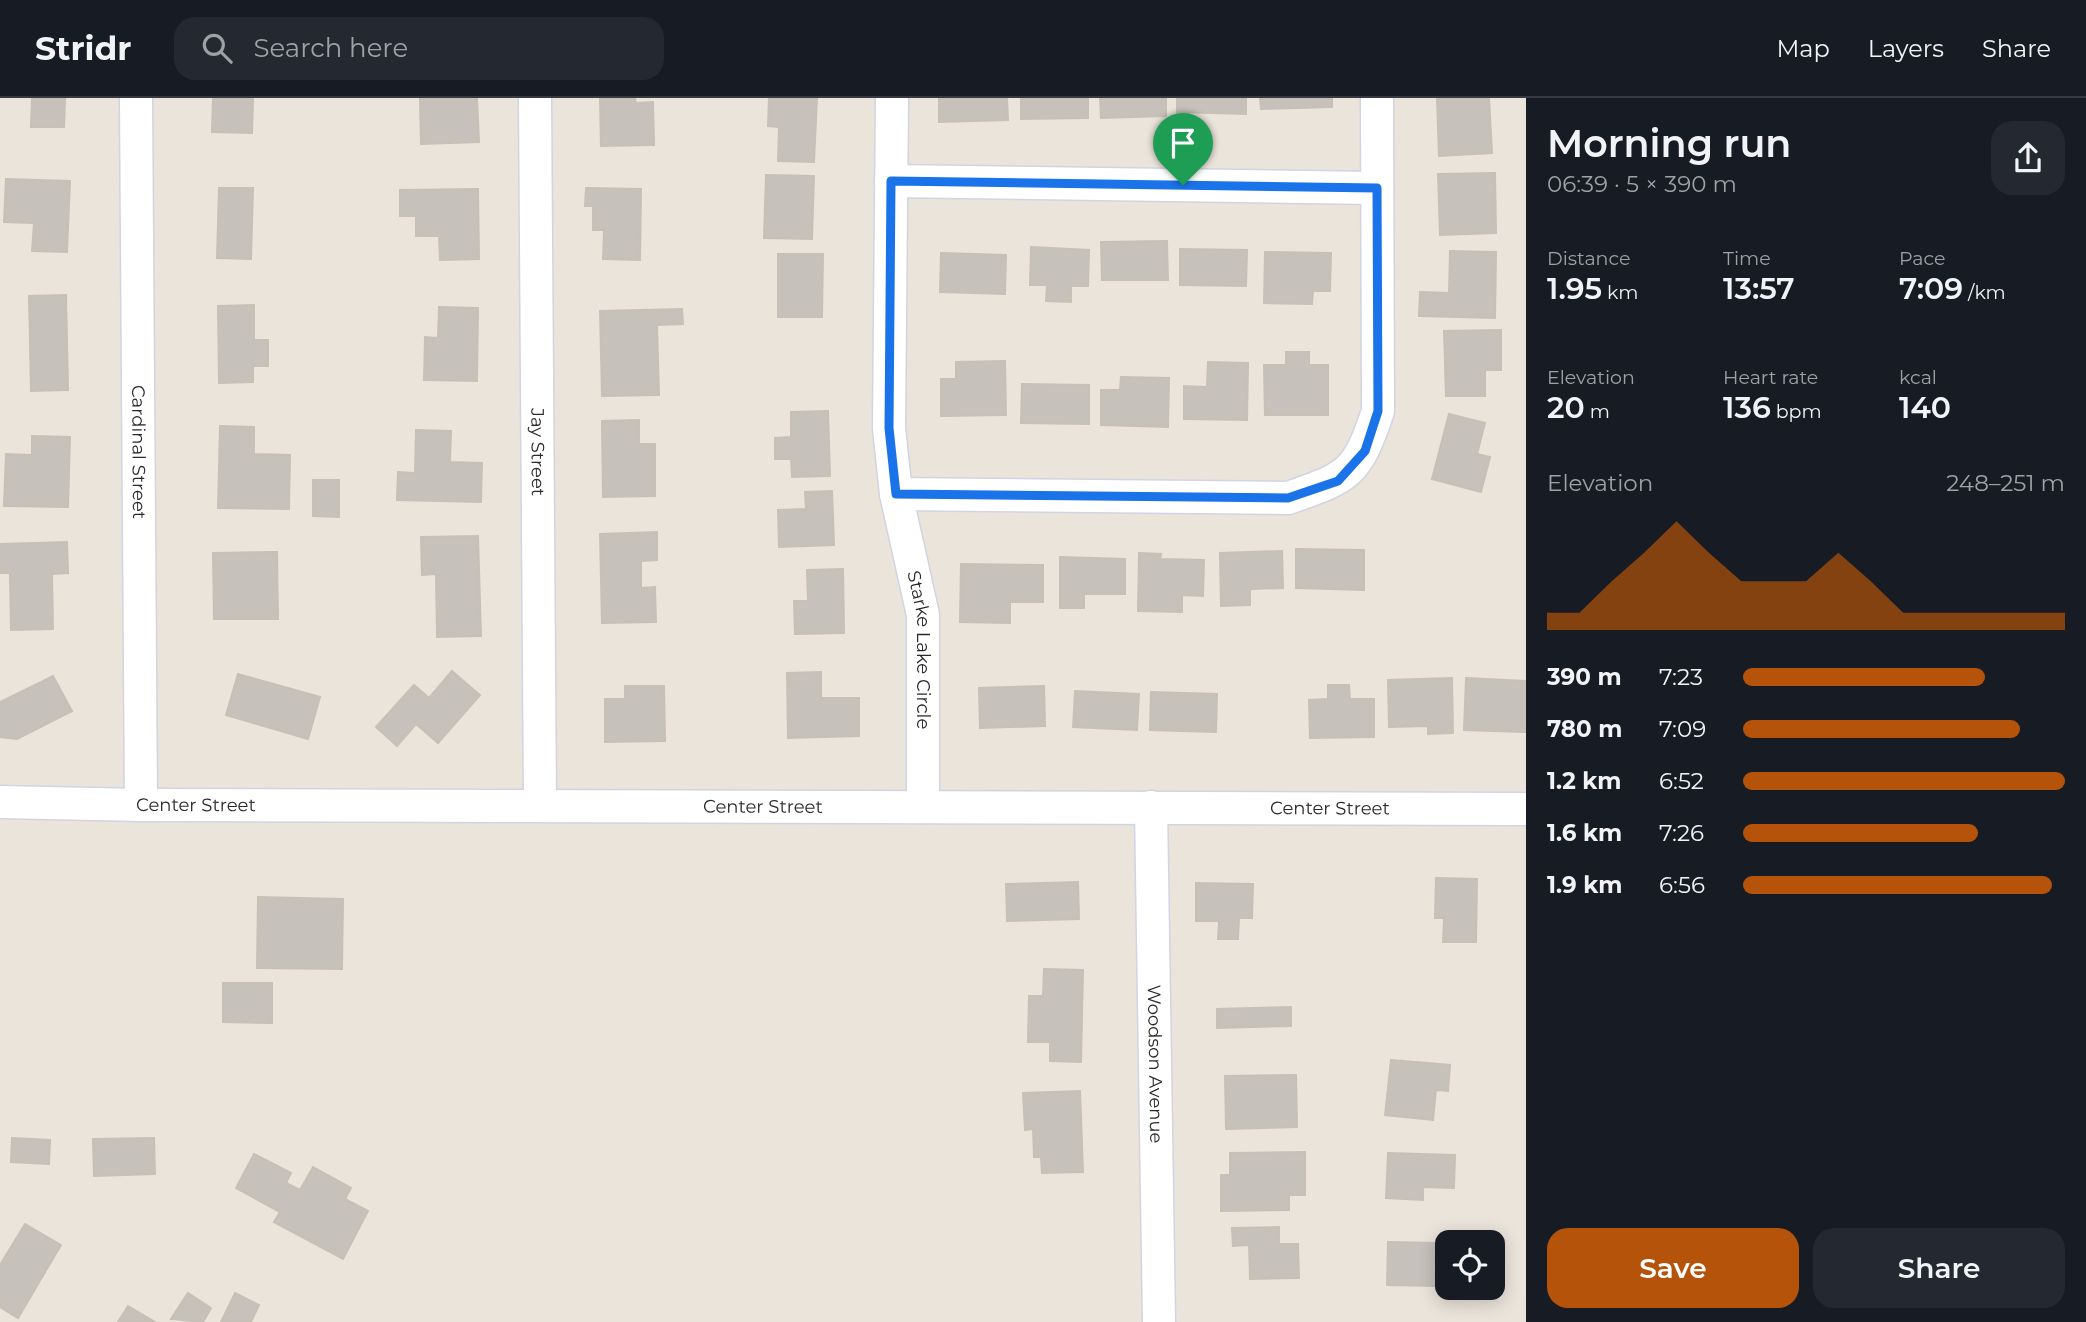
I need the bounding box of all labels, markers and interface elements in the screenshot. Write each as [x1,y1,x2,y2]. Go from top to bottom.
search box [174,17,664,80]
text: Stridr [35,28,132,68]
icon: search [198,29,236,67]
text: Search here [254,32,408,64]
text: Map [1776,34,1830,63]
text: Layers [1868,34,1944,63]
text: Share [1982,34,2051,63]
pin [1153,113,1213,185]
text: Morning run [1547,120,1791,167]
button: share [1991,121,2065,195]
icon: arrive [1164,124,1202,162]
text: 06:39 · 5 × 390 m [1547,170,1737,198]
text: Distance [1547,247,1630,270]
text: Time [1723,247,1771,270]
text: Pace [1899,247,1946,270]
text: 1.95 [1547,270,1602,307]
text: 13:57 [1723,270,1795,307]
text: 7:09 [1899,270,1963,307]
text: km [1602,281,1638,304]
text: /km [1963,281,2006,304]
text: Elevation [1547,366,1635,389]
text: Heart rate [1723,366,1818,389]
text: kcal [1899,366,1937,389]
street label: Cardinal Street [127,385,150,519]
text: 20 [1547,389,1585,426]
text: 136 [1723,389,1771,426]
text: 140 [1899,389,1951,426]
text: m [1585,400,1610,423]
text: bpm [1771,400,1822,423]
street label: Jay Street [526,407,549,496]
text: Elevation [1547,469,1653,497]
text: 248–251 m [1946,469,2065,497]
street label: Starke Lake Circle [902,569,934,729]
text: 390 m [1547,663,1622,691]
text: 7:23 [1659,663,1703,691]
text: 780 m [1547,715,1622,743]
text: 7:09 [1659,715,1706,743]
text: 1.2 km [1547,767,1621,795]
text: 6:52 [1659,767,1704,795]
street label: Center Street [136,794,256,816]
street label: Center Street [703,796,823,818]
street label: Center Street [1270,797,1390,820]
text: 1.6 km [1547,819,1622,847]
text: 7:26 [1659,819,1704,847]
text: 1.9 km [1547,871,1622,899]
text: 6:56 [1659,871,1705,899]
street label: Woodson Avenue [1143,984,1167,1144]
button: Save [1547,1228,1799,1308]
button: Share [1813,1228,2065,1308]
map controls [1435,1230,1505,1300]
button: locate [1435,1230,1505,1300]

